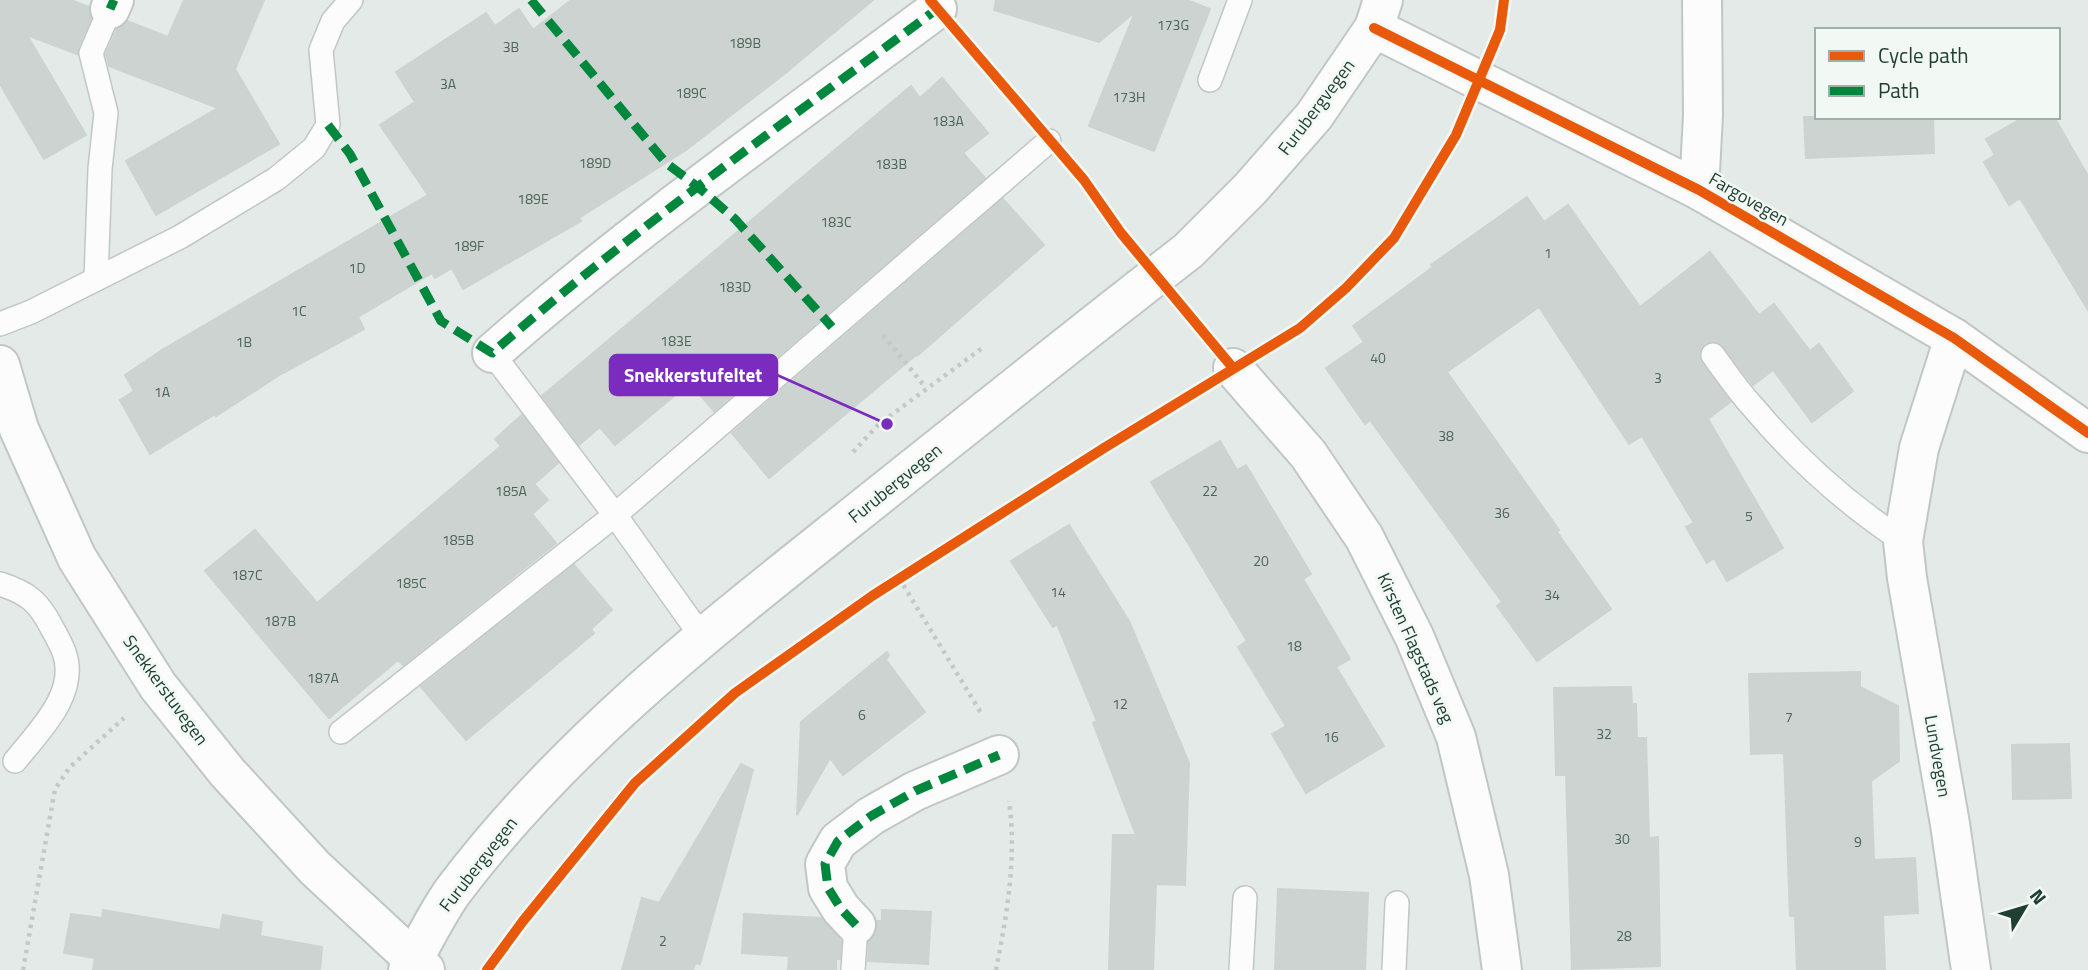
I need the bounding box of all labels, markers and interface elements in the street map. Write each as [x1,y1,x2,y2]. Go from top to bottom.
house number: 173G [1157,14,1189,35]
legend [1815,28,2060,119]
house number: 189B [729,32,761,53]
house number: 3B [503,36,519,57]
text: Cycle path [1878,39,1969,71]
street label: Furubergvegen [1271,53,1361,161]
house number: 3A [440,73,457,94]
text: Path [1878,74,1920,106]
house number: 189C [675,82,707,103]
house number: 173H [1113,86,1145,107]
house number: 183A [932,110,965,131]
house number: 189D [579,152,611,173]
house number: 183B [875,153,907,174]
street label: Fargovegen [1704,165,1794,233]
house number: 189E [517,188,549,209]
house number: 183C [820,211,852,232]
house number: 189F [454,235,484,256]
house number: 1 [1544,242,1552,263]
house number: 1D [349,257,365,278]
house number: 183D [719,276,751,297]
house number: 1C [291,300,307,321]
house number: 183E [660,330,692,351]
house number: 1B [236,331,252,352]
house number: 40 [1370,347,1386,368]
callout: Snekkerstufeltet [610,355,777,395]
text: Snekkerstufeltet [624,360,762,389]
house number: 3 [1654,367,1662,388]
house number: 1A [154,381,171,402]
house number: 38 [1438,425,1454,446]
street label: Furubergvegen [842,437,948,529]
house number: 185A [495,480,528,501]
house number: 22 [1202,480,1218,501]
house number: 36 [1494,502,1510,523]
house number: 5 [1745,505,1753,526]
house number: 185B [442,529,474,550]
house number: 20 [1253,550,1269,571]
house number: 187C [231,564,263,585]
street label: Kirsten Flagstads veg [1371,568,1461,728]
house number: 185C [395,572,427,593]
house number: 14 [1050,581,1066,602]
house number: 34 [1544,584,1560,605]
house number: 187B [264,610,296,631]
street label: Snekkerstuvegen [117,629,215,751]
house number: 18 [1286,635,1302,656]
house number: 187A [307,667,340,688]
house number: 12 [1112,693,1128,714]
house number: 6 [858,704,866,725]
house number: 7 [1785,706,1793,727]
street label: Lundvegen [1918,713,1958,799]
house number: 32 [1596,723,1612,744]
house number: 16 [1323,726,1339,747]
street label: Furubergvegen [432,811,524,917]
house number: 30 [1614,828,1630,849]
house number: 9 [1854,831,1862,852]
north arrow [1990,872,2060,942]
text: N [2023,882,2054,910]
house number: 28 [1616,925,1632,946]
house number: 2 [659,930,667,951]

